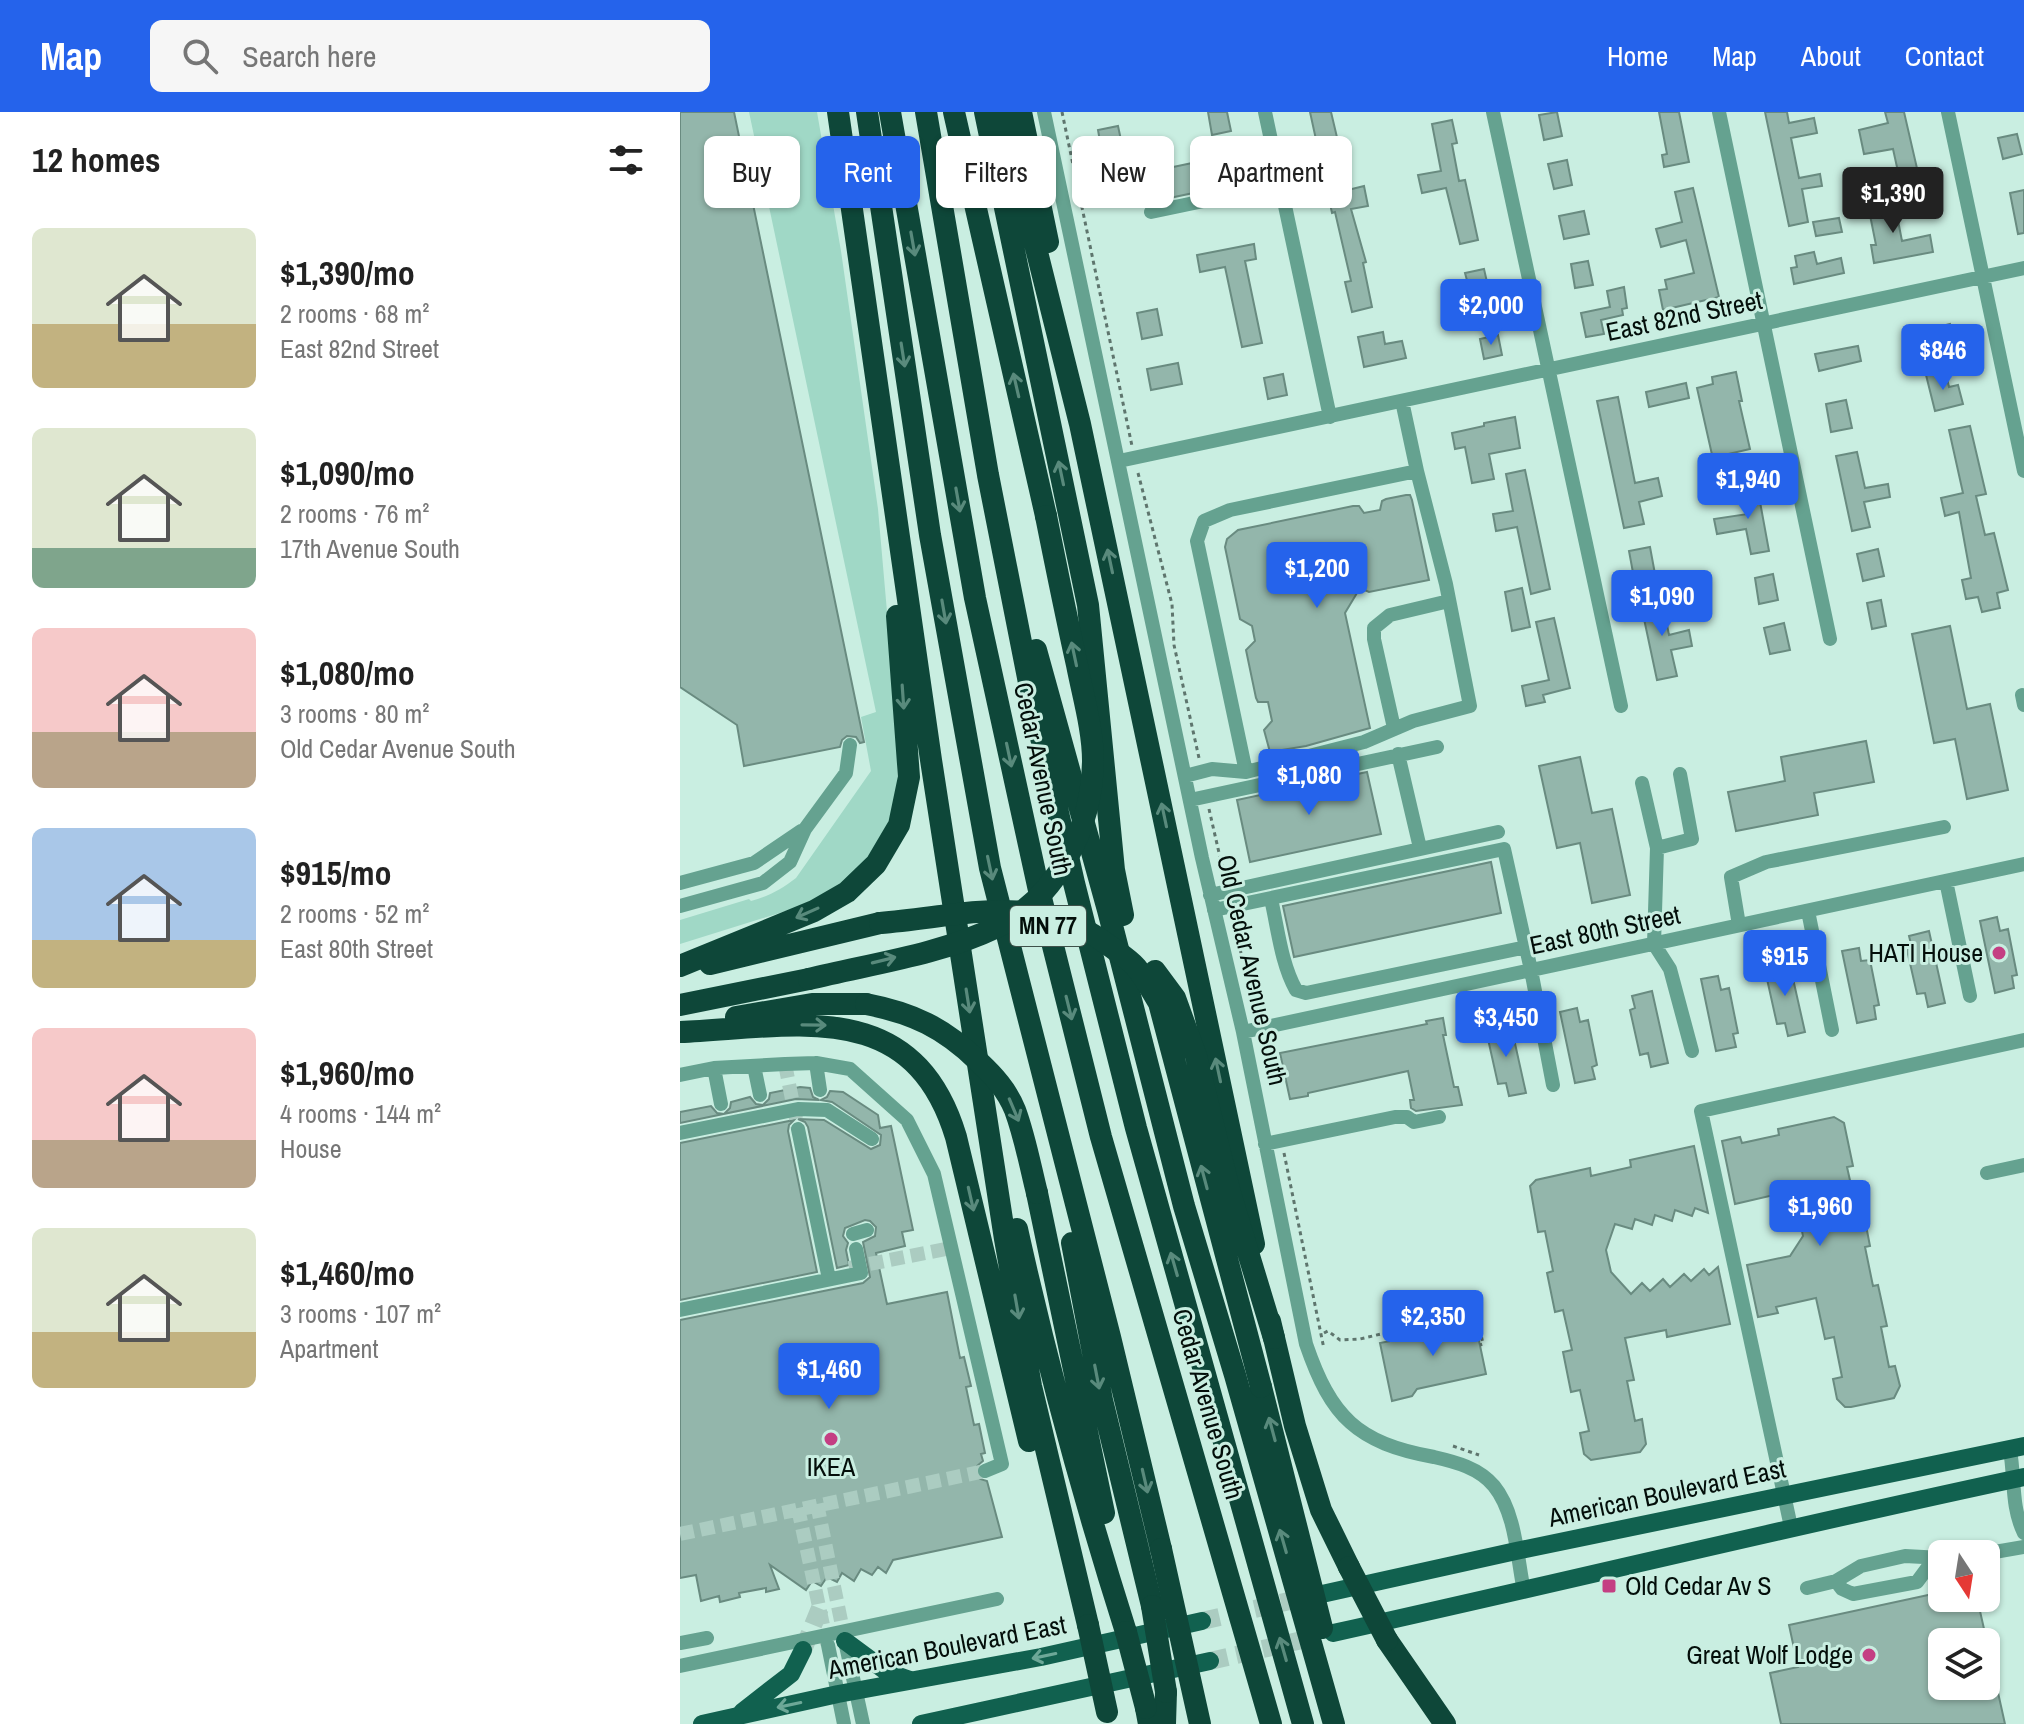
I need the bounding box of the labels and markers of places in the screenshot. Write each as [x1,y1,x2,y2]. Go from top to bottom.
pin: $1,390 [1828,167,1958,235]
pin: $2,000 [1426,279,1556,347]
pin: $846 [1896,324,1990,392]
pin: $1,940 [1683,453,1813,521]
pin: $1,200 [1252,542,1382,610]
pin: $1,090 [1597,570,1727,638]
pin: $1,080 [1244,749,1374,817]
pin: $915 [1738,930,1832,998]
place label: HATI House [1868,935,1983,970]
marker: HATI House [1990,944,2008,962]
pin: $3,450 [1441,991,1571,1059]
pin: $1,960 [1755,1180,1885,1248]
pin: $2,350 [1368,1290,1498,1358]
pin: $1,460 [764,1343,894,1411]
marker: IKEA [822,1430,840,1448]
place label: IKEA [807,1449,856,1484]
place label: Old Cedar Av S [1625,1568,1772,1603]
marker: Old Cedar Av S [1600,1577,1618,1595]
place label: Great Wolf Lodge [1686,1637,1853,1672]
marker: Great Wolf Lodge [1860,1646,1878,1664]

